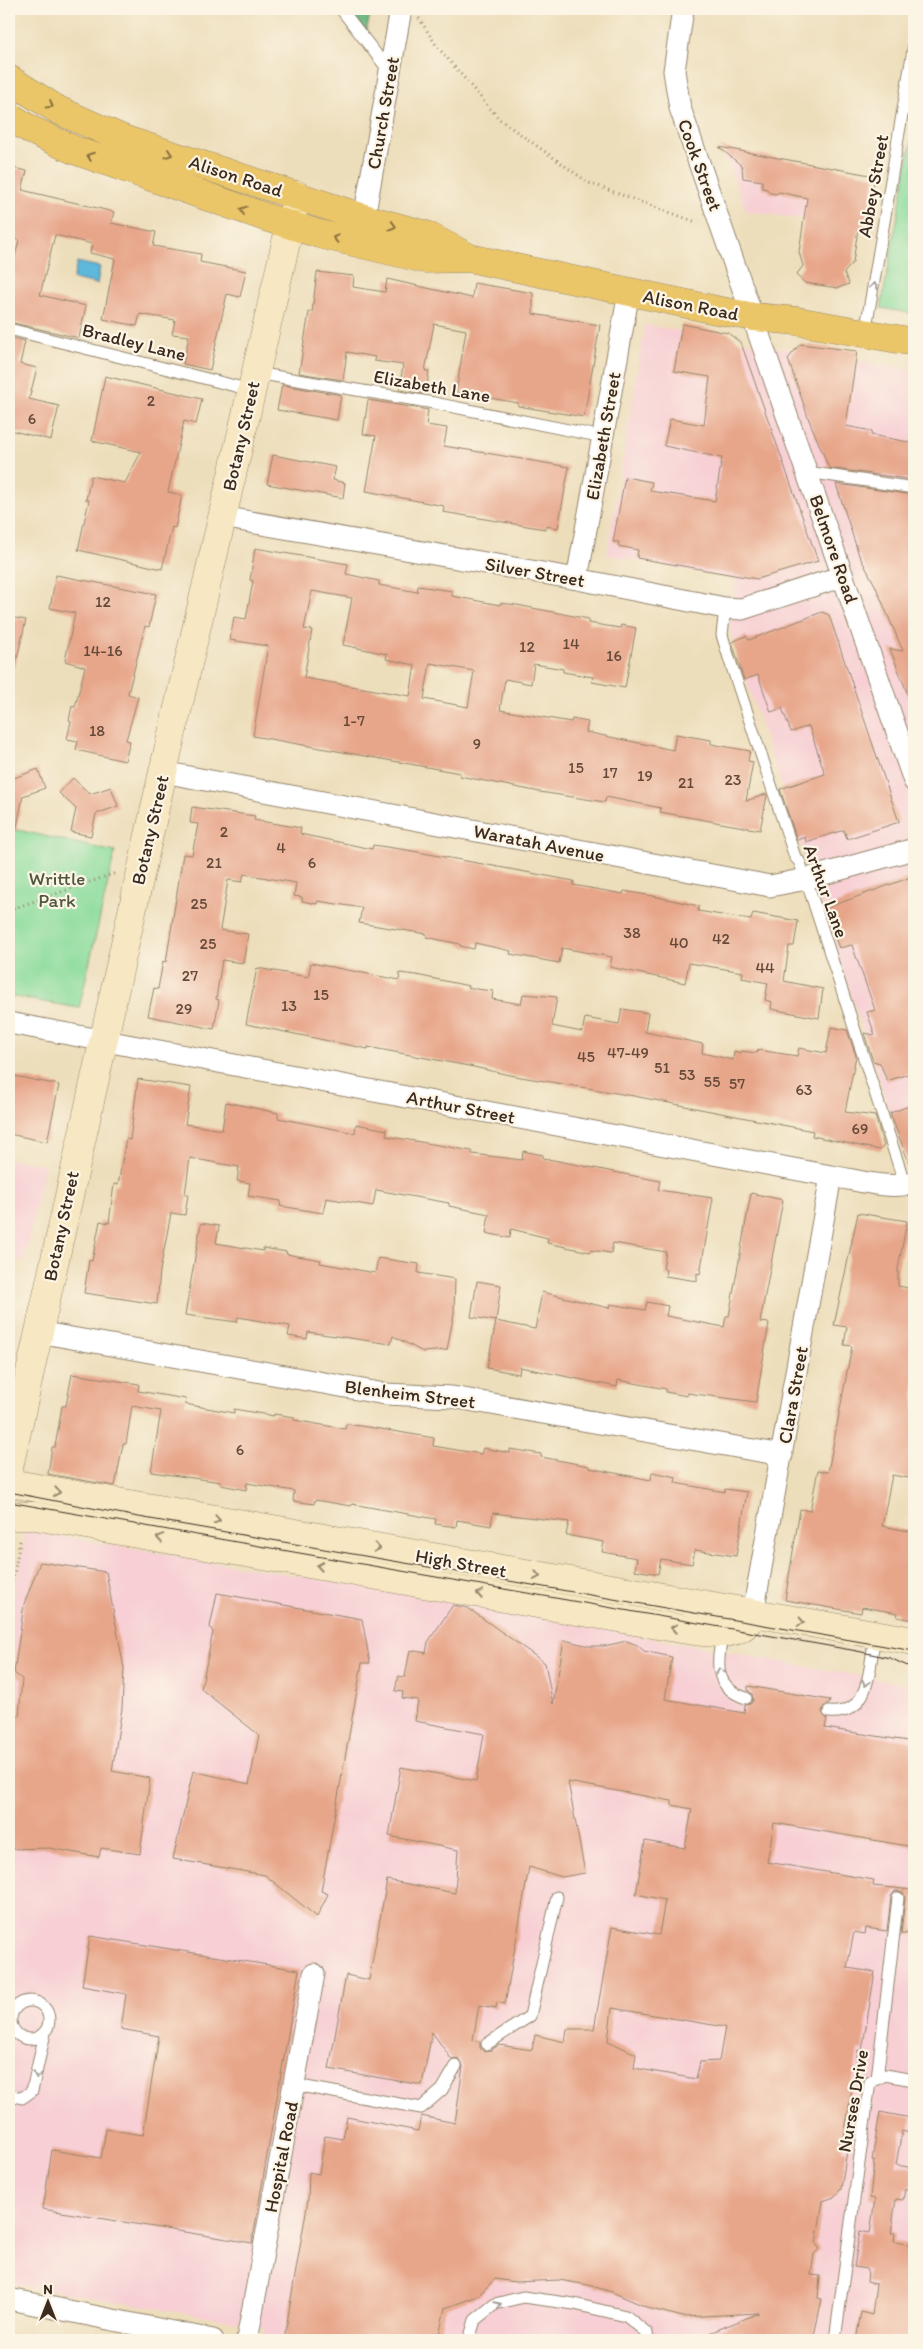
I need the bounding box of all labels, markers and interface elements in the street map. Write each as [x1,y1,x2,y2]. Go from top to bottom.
street label: Church Street [362,55,404,171]
one-way arrow [44,99,53,109]
street label: Cook Street [673,116,727,214]
street label: Abbey Street [853,133,893,239]
one-way arrow [165,148,173,158]
street label: Alison Road [186,150,286,202]
one-way arrow [86,152,95,162]
one-way arrow [240,206,248,216]
one-way arrow [389,220,397,230]
one-way arrow [331,233,340,244]
one-way arrow [868,281,878,290]
street label: Alison Road [641,284,741,326]
street label: Bradley Lane [80,318,188,366]
street label: Elizabeth Lane [372,364,492,408]
street label: Elizabeth Street [580,370,626,502]
street label: Botany Street [217,379,265,493]
house number: 2 [147,391,156,410]
house number: 6 [28,409,36,428]
street label: Belmore Road [805,492,864,607]
street label: Silver Street [483,552,587,592]
house number: 12 [95,592,112,611]
house number: 14 [562,634,580,653]
house number: 12 [519,637,536,656]
house number: 14-16 [83,641,123,660]
house number: 16 [606,646,622,665]
house number: 1-7 [343,711,365,730]
house number: 18 [89,721,105,740]
house number: 9 [473,734,481,753]
house number: 15 [568,758,584,777]
house number: 17 [602,763,618,782]
house number: 19 [637,766,653,785]
house number: 23 [724,770,742,789]
street label: Botany Street [126,773,174,887]
house number: 21 [678,773,694,792]
street label: Waratah Avenue [471,819,607,867]
house number: 2 [220,822,229,841]
house number: 4 [276,838,286,857]
street label: Arthur Lane [799,841,853,941]
house number: 21 [206,853,222,872]
house number: 6 [308,853,316,872]
park label: Writtle Park [29,867,85,912]
house number: 25 [191,894,207,913]
house number: 38 [623,923,641,942]
house number: 42 [712,929,731,948]
house number: 40 [669,933,689,952]
house number: 25 [200,934,216,953]
house number: 44 [755,958,775,977]
house number: 27 [182,966,198,985]
house number: 15 [313,985,329,1004]
house number: 13 [281,996,297,1015]
house number: 29 [176,999,192,1018]
house number: 47-49 [607,1043,649,1062]
house number: 45 [577,1047,595,1066]
house number: 51 [654,1058,670,1077]
house number: 53 [678,1065,696,1084]
house number: 55 [704,1072,720,1091]
house number: 57 [729,1074,745,1093]
house number: 63 [795,1080,813,1099]
street label: Arthur Street [405,1085,517,1129]
house number: 69 [852,1119,868,1138]
street label: Botany Street [38,1169,84,1283]
street label: Clara Street [773,1344,813,1446]
street label: Blenheim Street [343,1375,477,1413]
house number: 6 [236,1440,244,1459]
one-way arrow [52,1486,61,1496]
one-way arrow [212,1514,221,1524]
one-way arrow [155,1534,164,1544]
one-way arrow [372,1542,381,1552]
street label: High Street [414,1544,508,1582]
one-way arrow [315,1561,324,1571]
one-way arrow [533,1570,541,1580]
one-way arrow [475,1589,484,1599]
one-way arrow [797,1616,805,1626]
one-way arrow [670,1623,679,1633]
one-way arrow [715,1667,726,1676]
one-way arrow [861,1678,872,1687]
street label: Nurses Drive [833,2048,873,2154]
one-way arrow [32,2071,43,2079]
street label: Hospital Road [259,2099,303,2215]
north arrow [22,2276,72,2326]
text: N [43,2281,53,2298]
one-way arrow [493,2300,502,2311]

